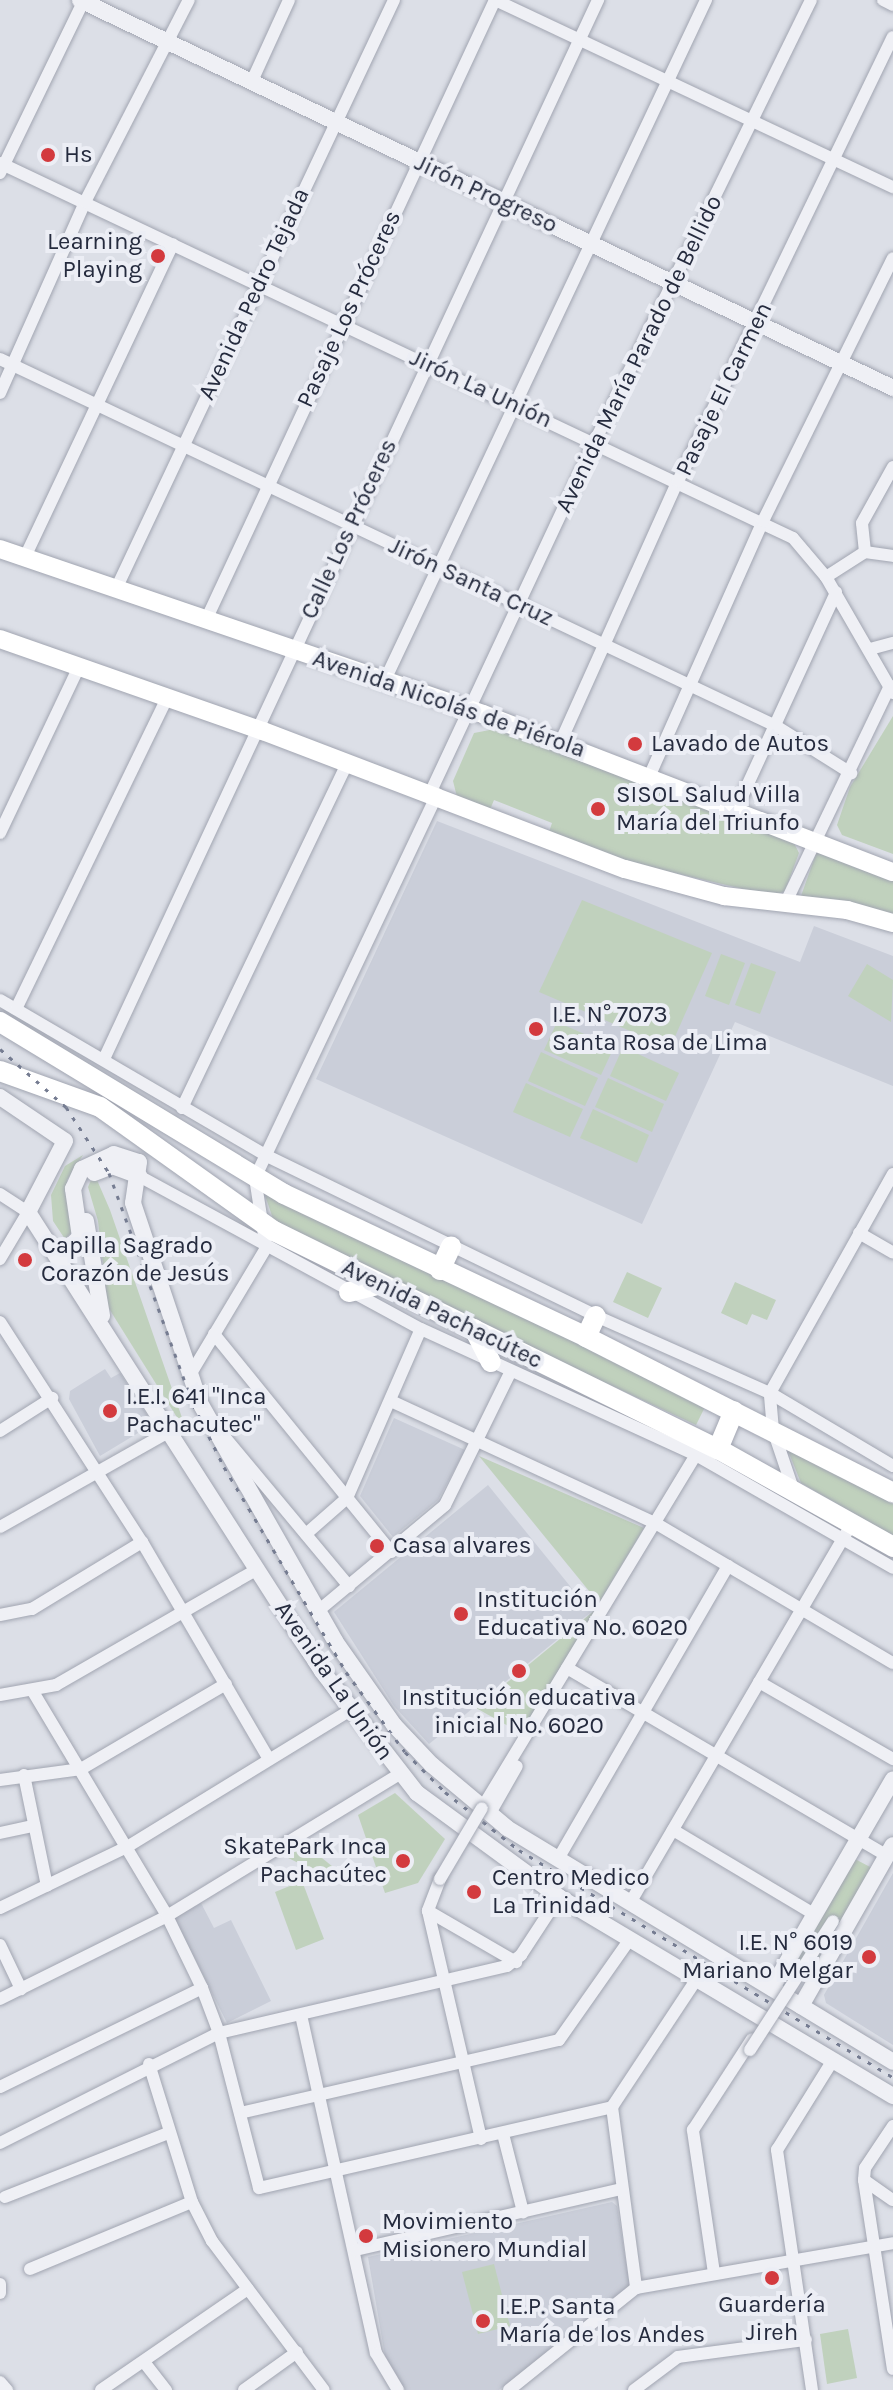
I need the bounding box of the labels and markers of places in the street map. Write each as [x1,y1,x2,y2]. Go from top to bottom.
place label: Hs [64,141,93,169]
marker: Hs [39,146,57,164]
place label: Learning Playing [47,228,142,284]
marker: Learning Playing [149,247,167,265]
place label: Lavado de Autos [651,730,829,758]
marker: Lavado de Autos [626,735,644,753]
place label: SISOL Salud Villa María del Triunfo [616,781,800,837]
marker: SISOL Salud Villa María del Triunfo [587,798,609,820]
place label: I.E. N° 7073 Santa Rosa de Lima [552,1001,768,1057]
marker: I.E. N° 7073 Santa Rosa de Lima [527,1020,545,1038]
place label: Capilla Sagrado Corazón de Jesús [41,1232,229,1288]
marker: Capilla Sagrado Corazón de Jesús [16,1251,34,1269]
place label: I.E.I. 641 "Inca Pachacutec" [126,1383,266,1439]
marker: I.E.I. 641 "Inca Pachacutec" [101,1402,119,1420]
place label: Casa alvares [393,1532,531,1560]
marker: Casa alvares [368,1537,386,1555]
place label: Institución Educativa No. 6020 [477,1586,688,1642]
marker: Institución Educativa No. 6020 [452,1605,470,1623]
marker: Institución educativa inicial No. 6020 [510,1662,528,1680]
place label: Institución educativa inicial No. 6020 [402,1684,636,1740]
place label: SkatePark Inca Pachacútec [223,1833,387,1889]
marker: SkatePark Inca Pachacútec [394,1852,412,1870]
place label: Centro Medico La Trinidad [492,1864,650,1920]
marker: Centro Medico La Trinidad [463,1881,485,1903]
place label: I.E. N° 6019 Mariano Melgar [682,1929,853,1985]
marker: I.E. N° 6019 Mariano Melgar [860,1948,878,1966]
place label: Movimiento Misionero Mundial [382,2208,587,2264]
marker: Movimiento Misionero Mundial [357,2227,375,2245]
marker: Guardería Jireh [763,2269,781,2287]
place label: Guardería Jireh [718,2291,826,2347]
place label: I.E.P. Santa María de los Andes [499,2293,705,2349]
marker: I.E.P. Santa María de los Andes [474,2312,492,2330]

